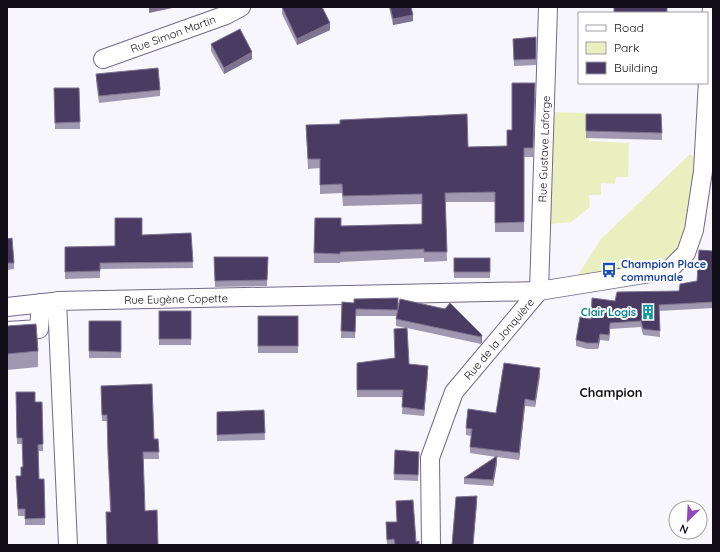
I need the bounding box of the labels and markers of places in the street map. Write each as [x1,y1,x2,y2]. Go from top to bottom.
place label: Champion Place communale [621,257,707,284]
bus stop icon: Champion Place communale [600,261,618,279]
building icon: Clair Logis [639,303,657,321]
place label: Clair Logis [581,305,636,319]

